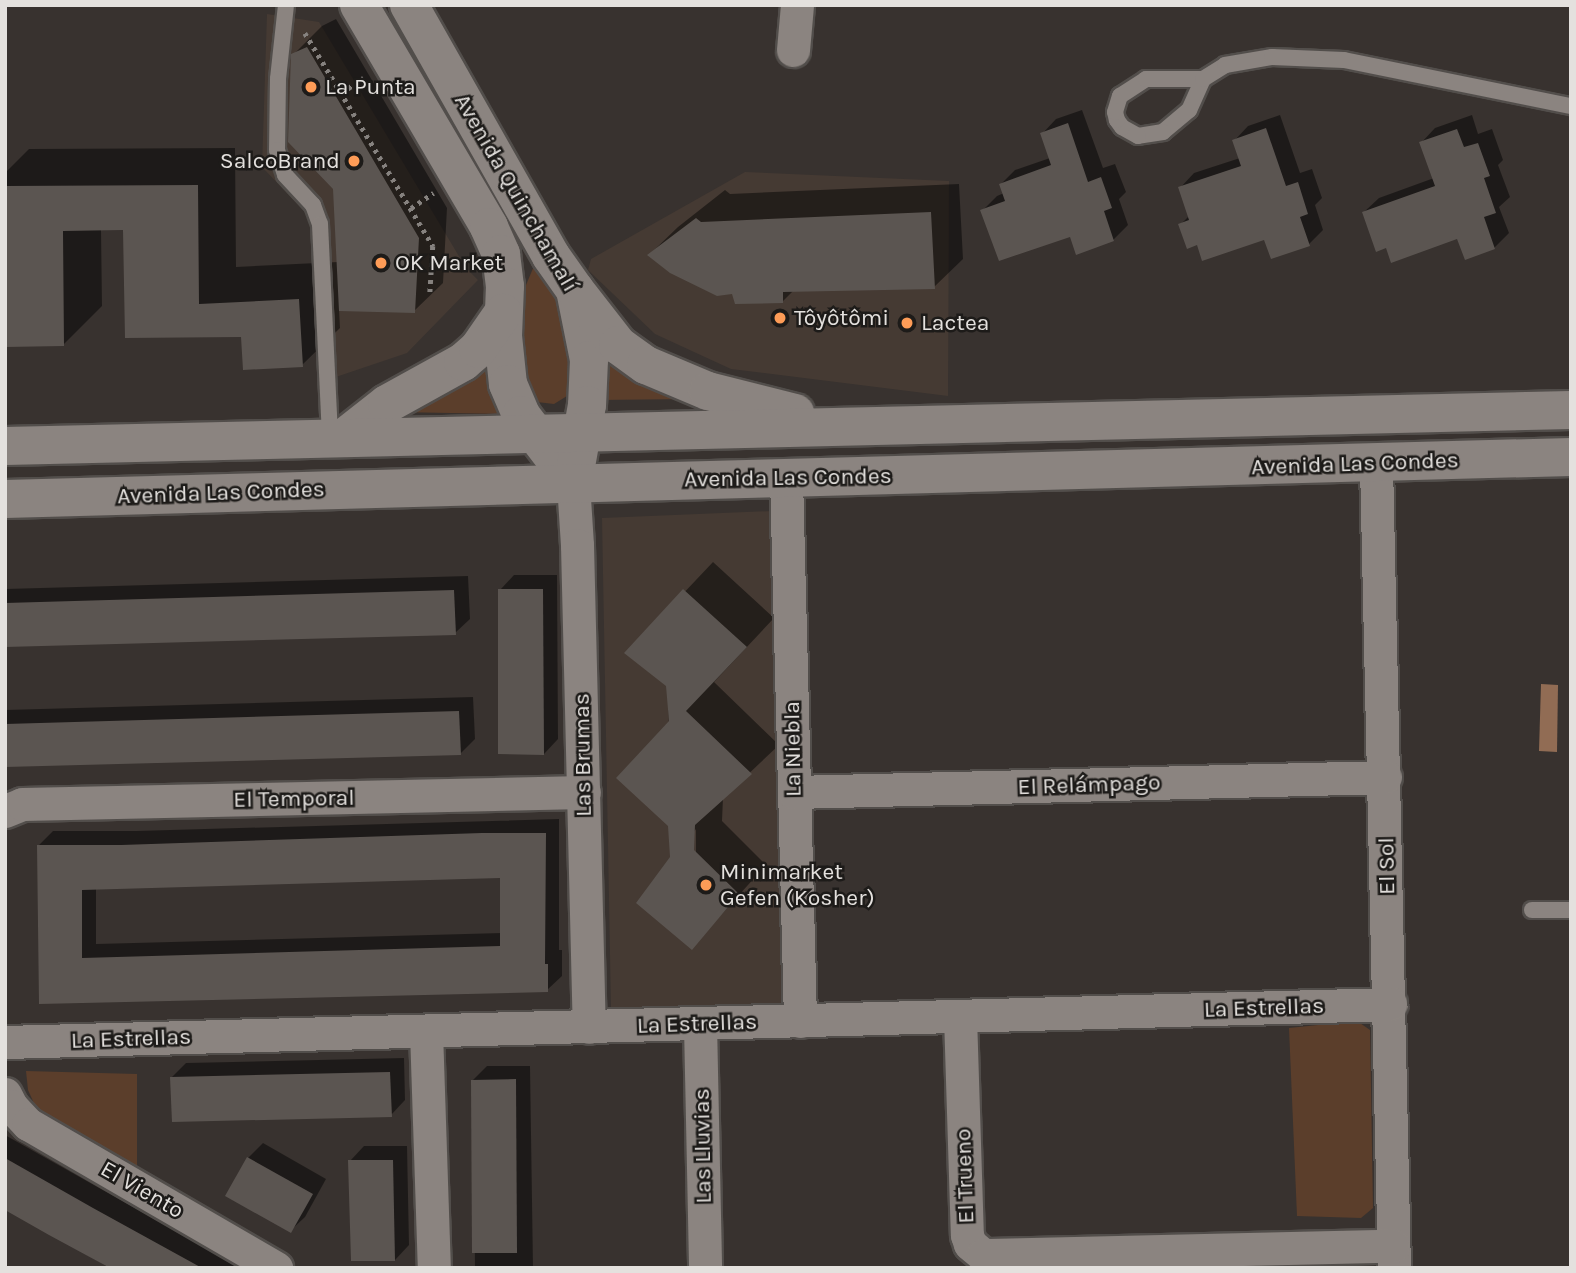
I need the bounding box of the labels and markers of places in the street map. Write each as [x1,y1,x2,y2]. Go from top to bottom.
place label: La Punta [325,73,416,101]
marker: La Punta [303,79,319,95]
place label: SalcoBrand [220,147,340,175]
marker: SalcoBrand [346,153,362,169]
place label: OK Market [395,249,503,277]
marker: OK Market [373,255,389,271]
place label: Tôyôtômi [794,304,889,332]
place label: Lactea [921,309,989,337]
marker: Tôyôtômi [772,310,788,326]
marker: Lactea [899,315,915,331]
place label: Minimarket Gefen (Kosher) [720,858,875,912]
marker: Minimarket Gefen (Kosher) [698,877,714,893]

